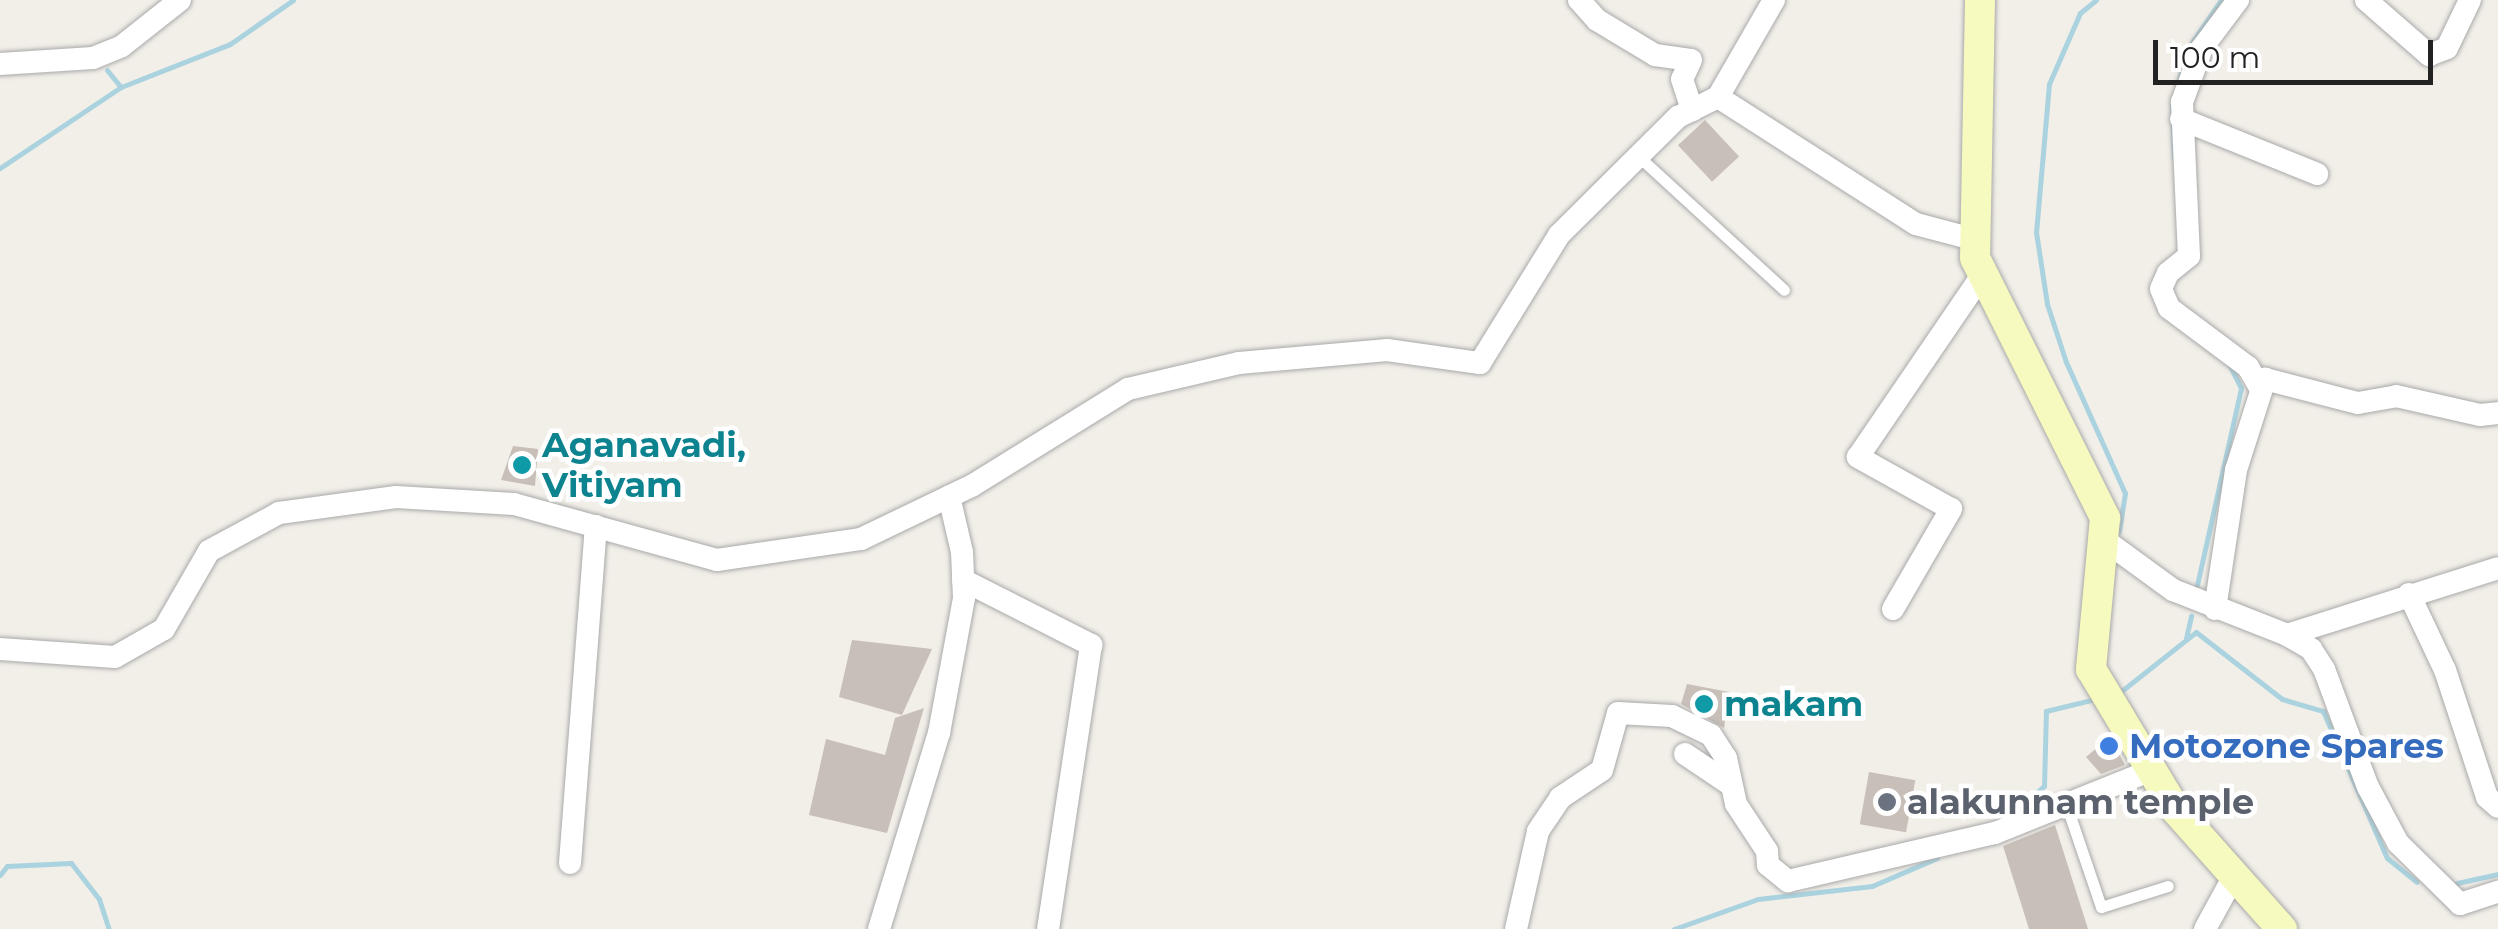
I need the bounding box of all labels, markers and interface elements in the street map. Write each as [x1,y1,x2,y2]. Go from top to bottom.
scale bar [2158,20,2438,82]
text: 100 m [2170,39,2260,76]
place label: Aganavadi, Vitiyam [542,424,746,506]
marker: Aganavadi, Vitiyam [511,454,533,476]
place label: makam [1724,683,1863,725]
marker: makam [1693,693,1715,715]
place label: Motozone Spares [2129,725,2444,767]
marker: Motozone Spares [2098,735,2120,757]
place label: alakunnam temple [1907,781,2254,823]
marker: alakunnam temple [1876,791,1898,813]

